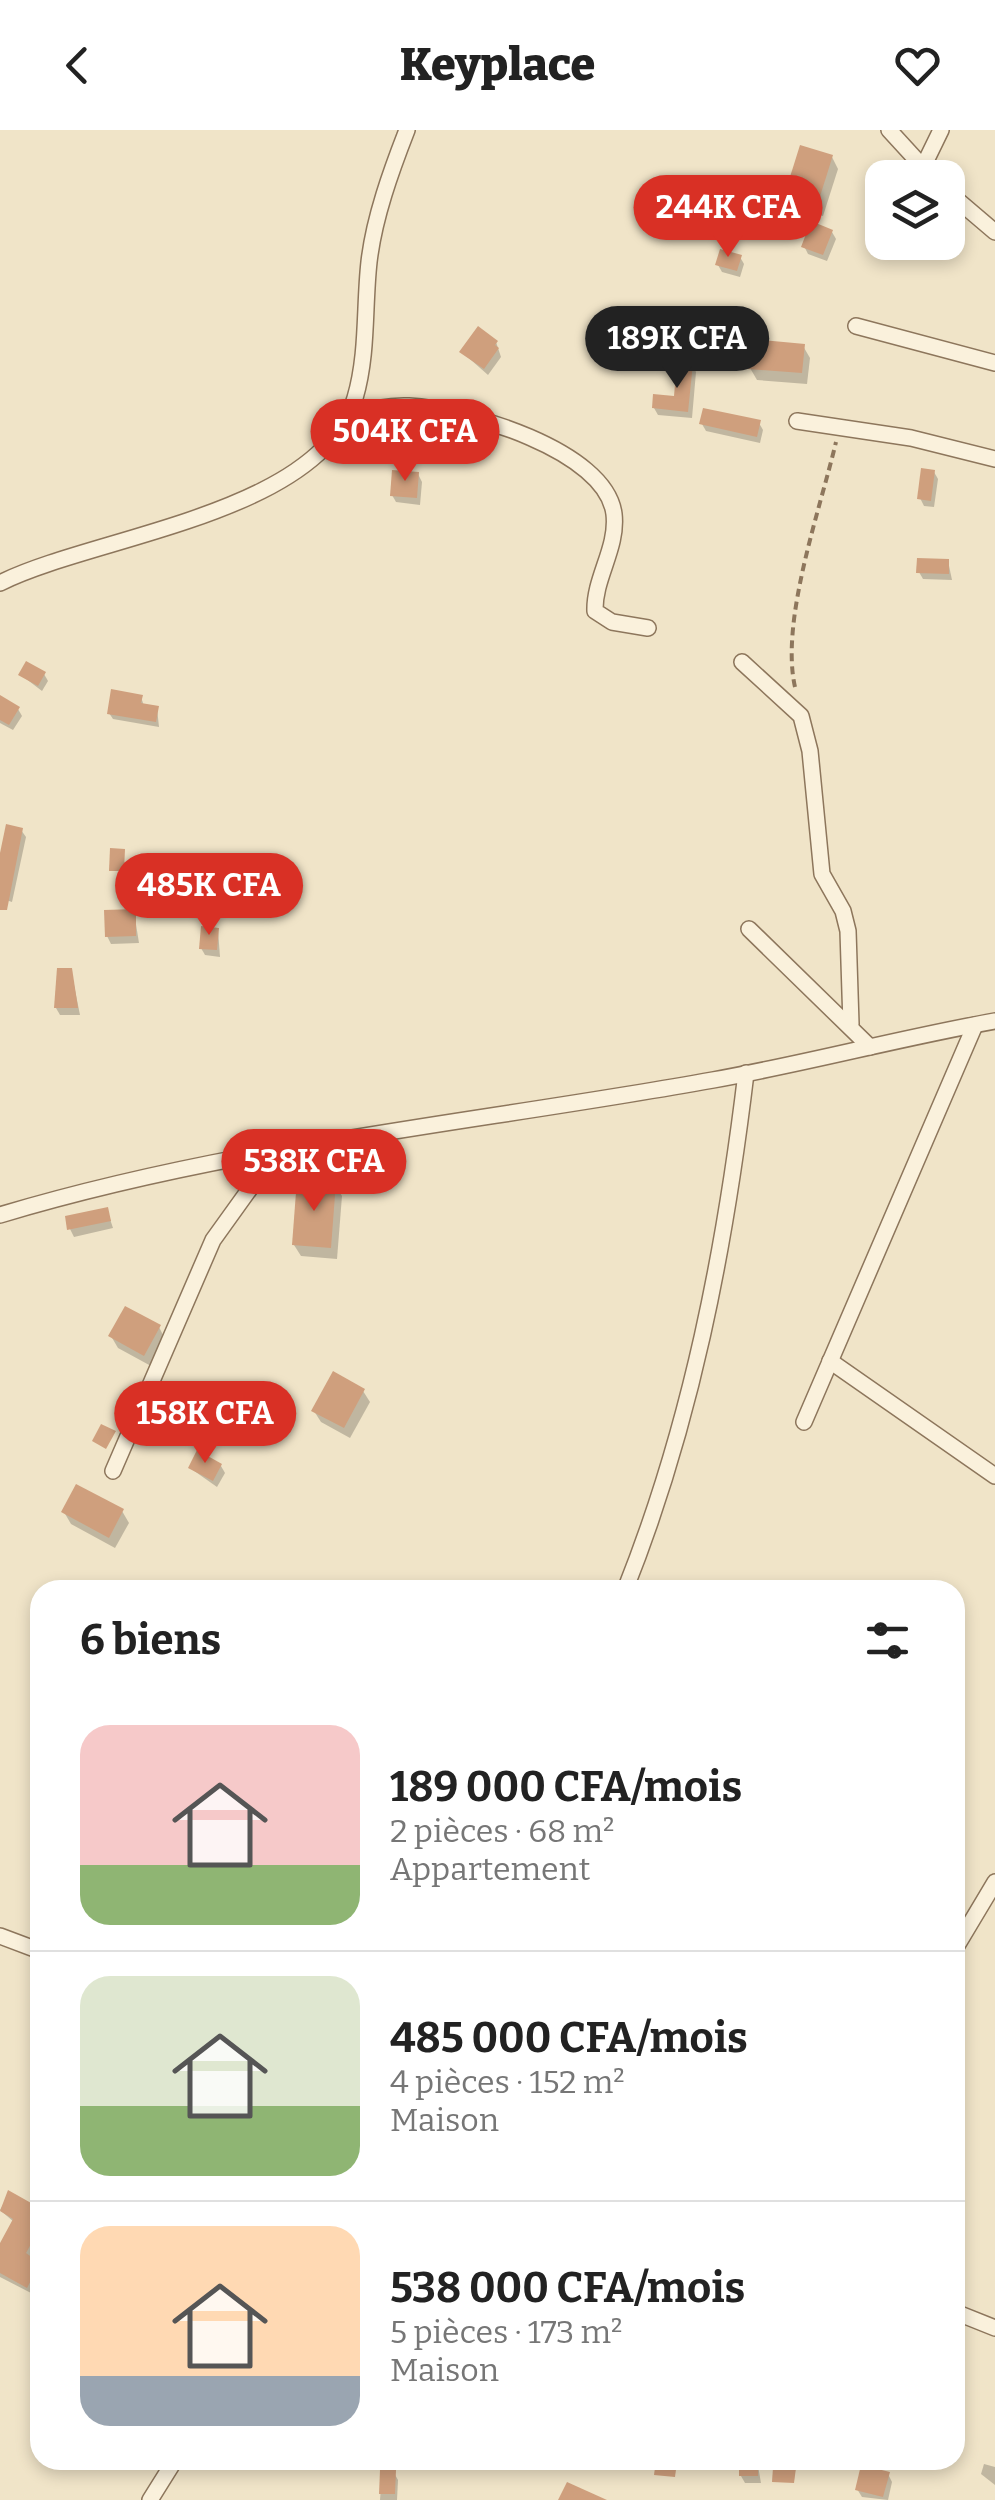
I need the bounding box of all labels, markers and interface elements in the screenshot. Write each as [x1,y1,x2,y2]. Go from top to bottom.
icon: back [50,38,105,93]
text: Keyplace [400,38,595,92]
icon: heart [890,38,945,93]
map controls [865,160,965,260]
button: layers [865,160,965,260]
pin: 244K CFA [625,175,831,260]
text: 244K CFA [656,188,800,226]
pin: 189K CFA [574,306,780,391]
text: 189K CFA [607,319,747,357]
pin: 504K CFA [302,399,508,484]
text: 504K CFA [333,412,477,450]
pin: 485K CFA [106,853,312,938]
text: 485K CFA [137,866,281,904]
pin: 538K CFA [211,1129,417,1214]
text: 538K CFA [243,1142,385,1180]
pin: 158K CFA [102,1381,308,1466]
text: 158K CFA [136,1394,274,1432]
icon: filters [860,1613,915,1668]
text: 6 biens [80,1615,221,1665]
text: 189 000 CFA/mois [390,1762,742,1812]
icon: home [160,1765,280,1885]
text: 2 pièces · 68 m² [390,1812,614,1850]
text: Appartement [390,1850,590,1888]
text: 485 000 CFA/mois [390,2013,748,2063]
icon: home [160,2016,280,2136]
text: 4 pièces · 152 m² [390,2063,625,2101]
text: Maison [390,2101,499,2139]
text: 538 000 CFA/mois [390,2263,745,2313]
icon: home [160,2266,280,2386]
text: 5 pièces · 173 m² [390,2313,622,2351]
text: Maison [390,2351,499,2389]

